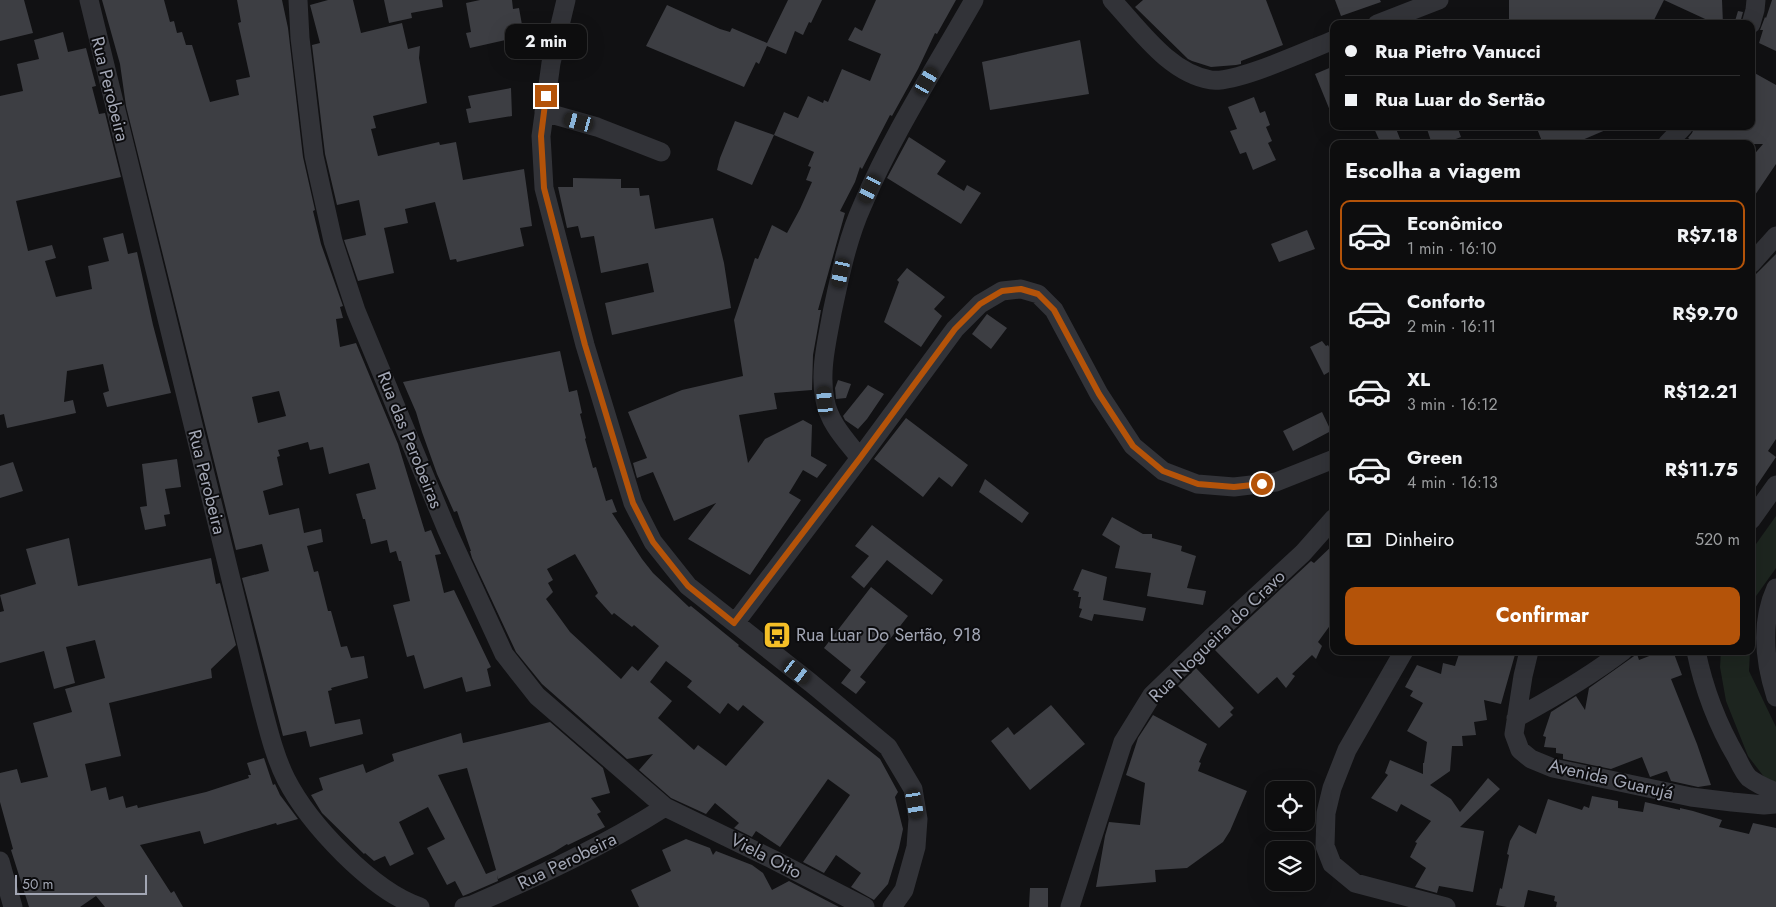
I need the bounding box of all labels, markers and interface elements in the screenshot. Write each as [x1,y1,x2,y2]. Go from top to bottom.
callout: 2 min [505,23,587,58]
text: 2 min [525,30,567,53]
street label: Rua Perobeira [84,34,136,144]
text: Rua Pietro Vanucci [1375,38,1541,65]
car [913,64,940,98]
route end [535,85,557,107]
text: Rua Luar do Sertão [1375,86,1545,113]
car [562,111,595,133]
text: Escolha a viagem [1345,154,1521,186]
car [856,172,883,206]
text: Econômico [1407,210,1503,237]
icon: car [1347,213,1392,258]
text: R$7.18 [1677,222,1738,249]
text: 1 min · 16:10 [1407,237,1496,260]
car [830,257,851,289]
text: Conforto [1407,288,1485,315]
icon: car [1347,291,1392,336]
text: R$9.70 [1672,300,1738,327]
text: 2 min · 16:11 [1407,315,1496,338]
text: XL [1407,366,1430,393]
street label: Rua das Perobeiras [371,368,449,512]
icon: car [1347,369,1392,414]
text: R$12.21 [1664,378,1738,405]
car [816,385,833,417]
text: 3 min · 16:12 [1407,393,1498,416]
street label: Rua Perobeira [181,427,233,537]
text: Green [1407,444,1463,471]
icon: car [1347,447,1392,492]
text: R$11.75 [1665,456,1738,483]
text: 4 min · 16:13 [1407,471,1498,494]
route start [1251,473,1273,495]
icon: cash [1345,526,1373,554]
text: Dinheiro [1385,526,1454,553]
text: 520 m [1695,528,1740,551]
street label: Rua Nogueira do Cravo [1143,564,1291,708]
button: Confirmar [1345,587,1740,645]
bus stop icon: Rua Luar Do Sertão, 918 [762,620,792,650]
place label: Rua Luar Do Sertão, 918 [796,622,981,648]
car [780,657,813,687]
street label: Avenida Guarujá [1546,752,1676,806]
map controls [1265,781,1315,891]
button: locate [1265,781,1315,831]
car [905,788,924,820]
street label: Rua Perobeira [513,826,621,896]
street label: Viela Oito [726,827,806,885]
button: layers [1265,841,1315,891]
scale bar [15,872,148,895]
text: 50 m [22,874,53,894]

